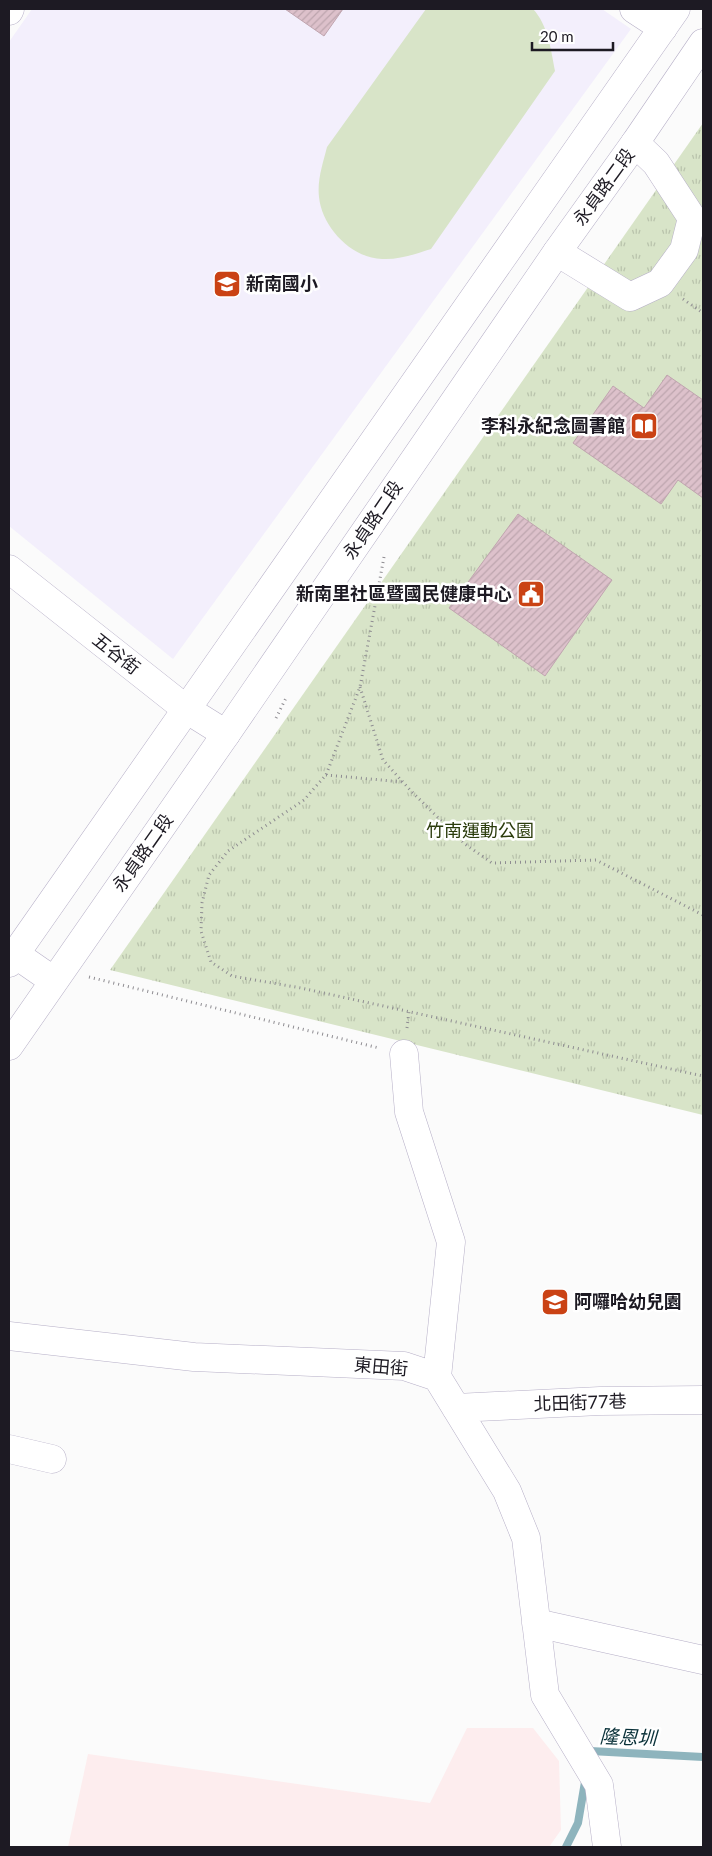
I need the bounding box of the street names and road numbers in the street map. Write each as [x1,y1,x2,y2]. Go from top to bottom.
street label: 永貞路二段 [568,144,639,229]
street label: 永貞路二段 [338,476,406,563]
street label: 五谷街 [89,628,145,679]
street label: 永貞路二段 [107,809,177,896]
street label: 東田街 [353,1353,409,1379]
street label: 北田街77巷 [533,1389,627,1415]

